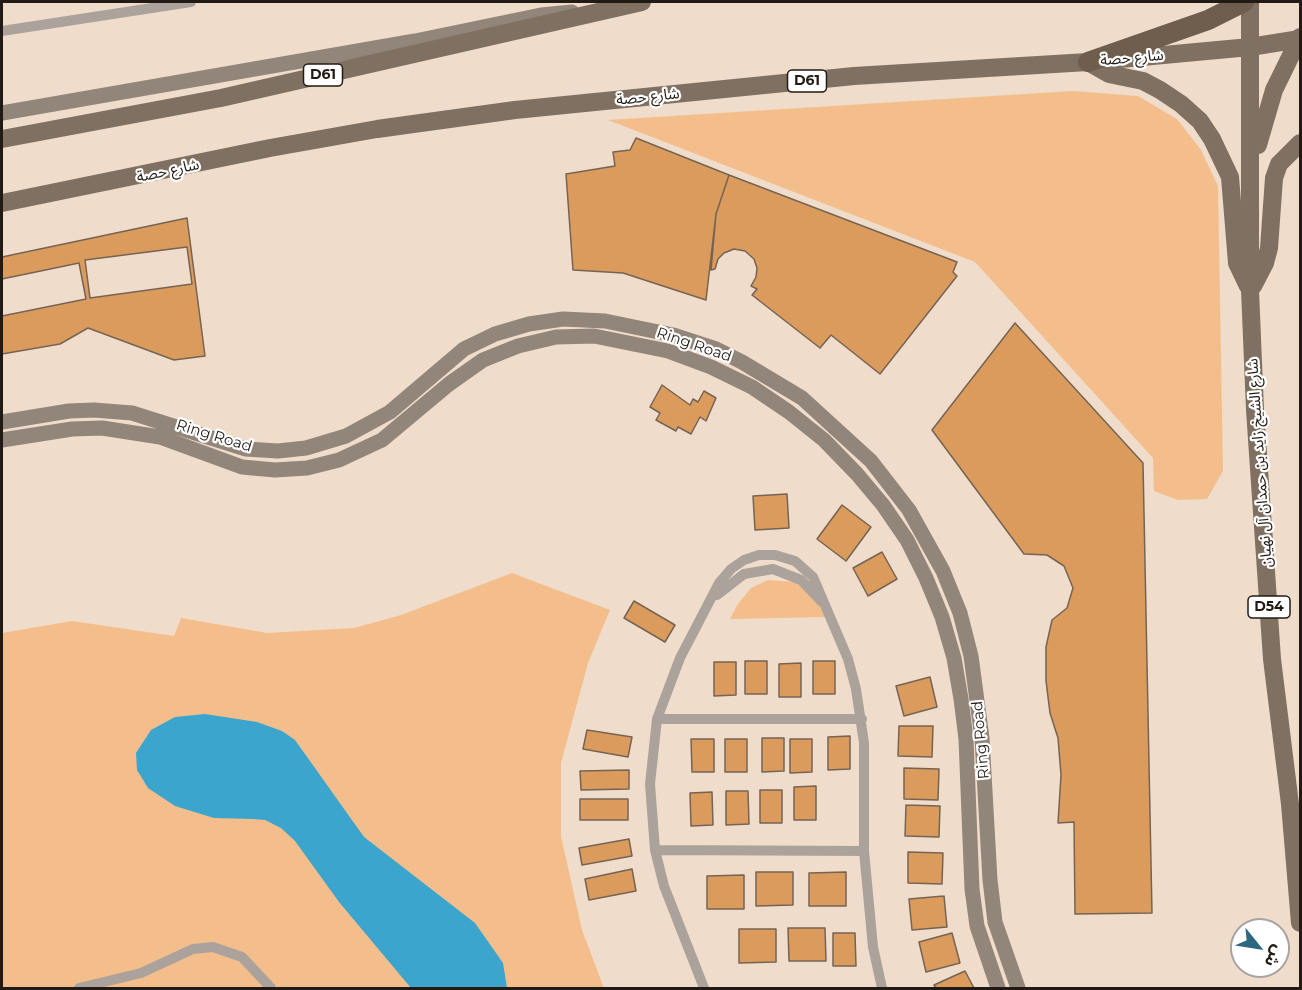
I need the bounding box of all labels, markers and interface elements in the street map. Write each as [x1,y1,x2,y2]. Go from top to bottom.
street label: شارع حصة [1100,46,1164,70]
road number: D61 [304,64,342,86]
road number: D61 [788,70,826,92]
street label: شارع حصة [615,85,681,109]
street label: شارع حصة [135,156,201,186]
street label: Ring Road [654,324,734,366]
street label: شارع الشيخ زايد بن حمدان آل نهيان [1244,358,1276,568]
street label: Ring Road [174,416,254,456]
road number: D54 [1248,596,1290,618]
street label: Ring Road [969,700,993,780]
north arrow [1230,918,1290,978]
text: ش [1261,942,1288,970]

